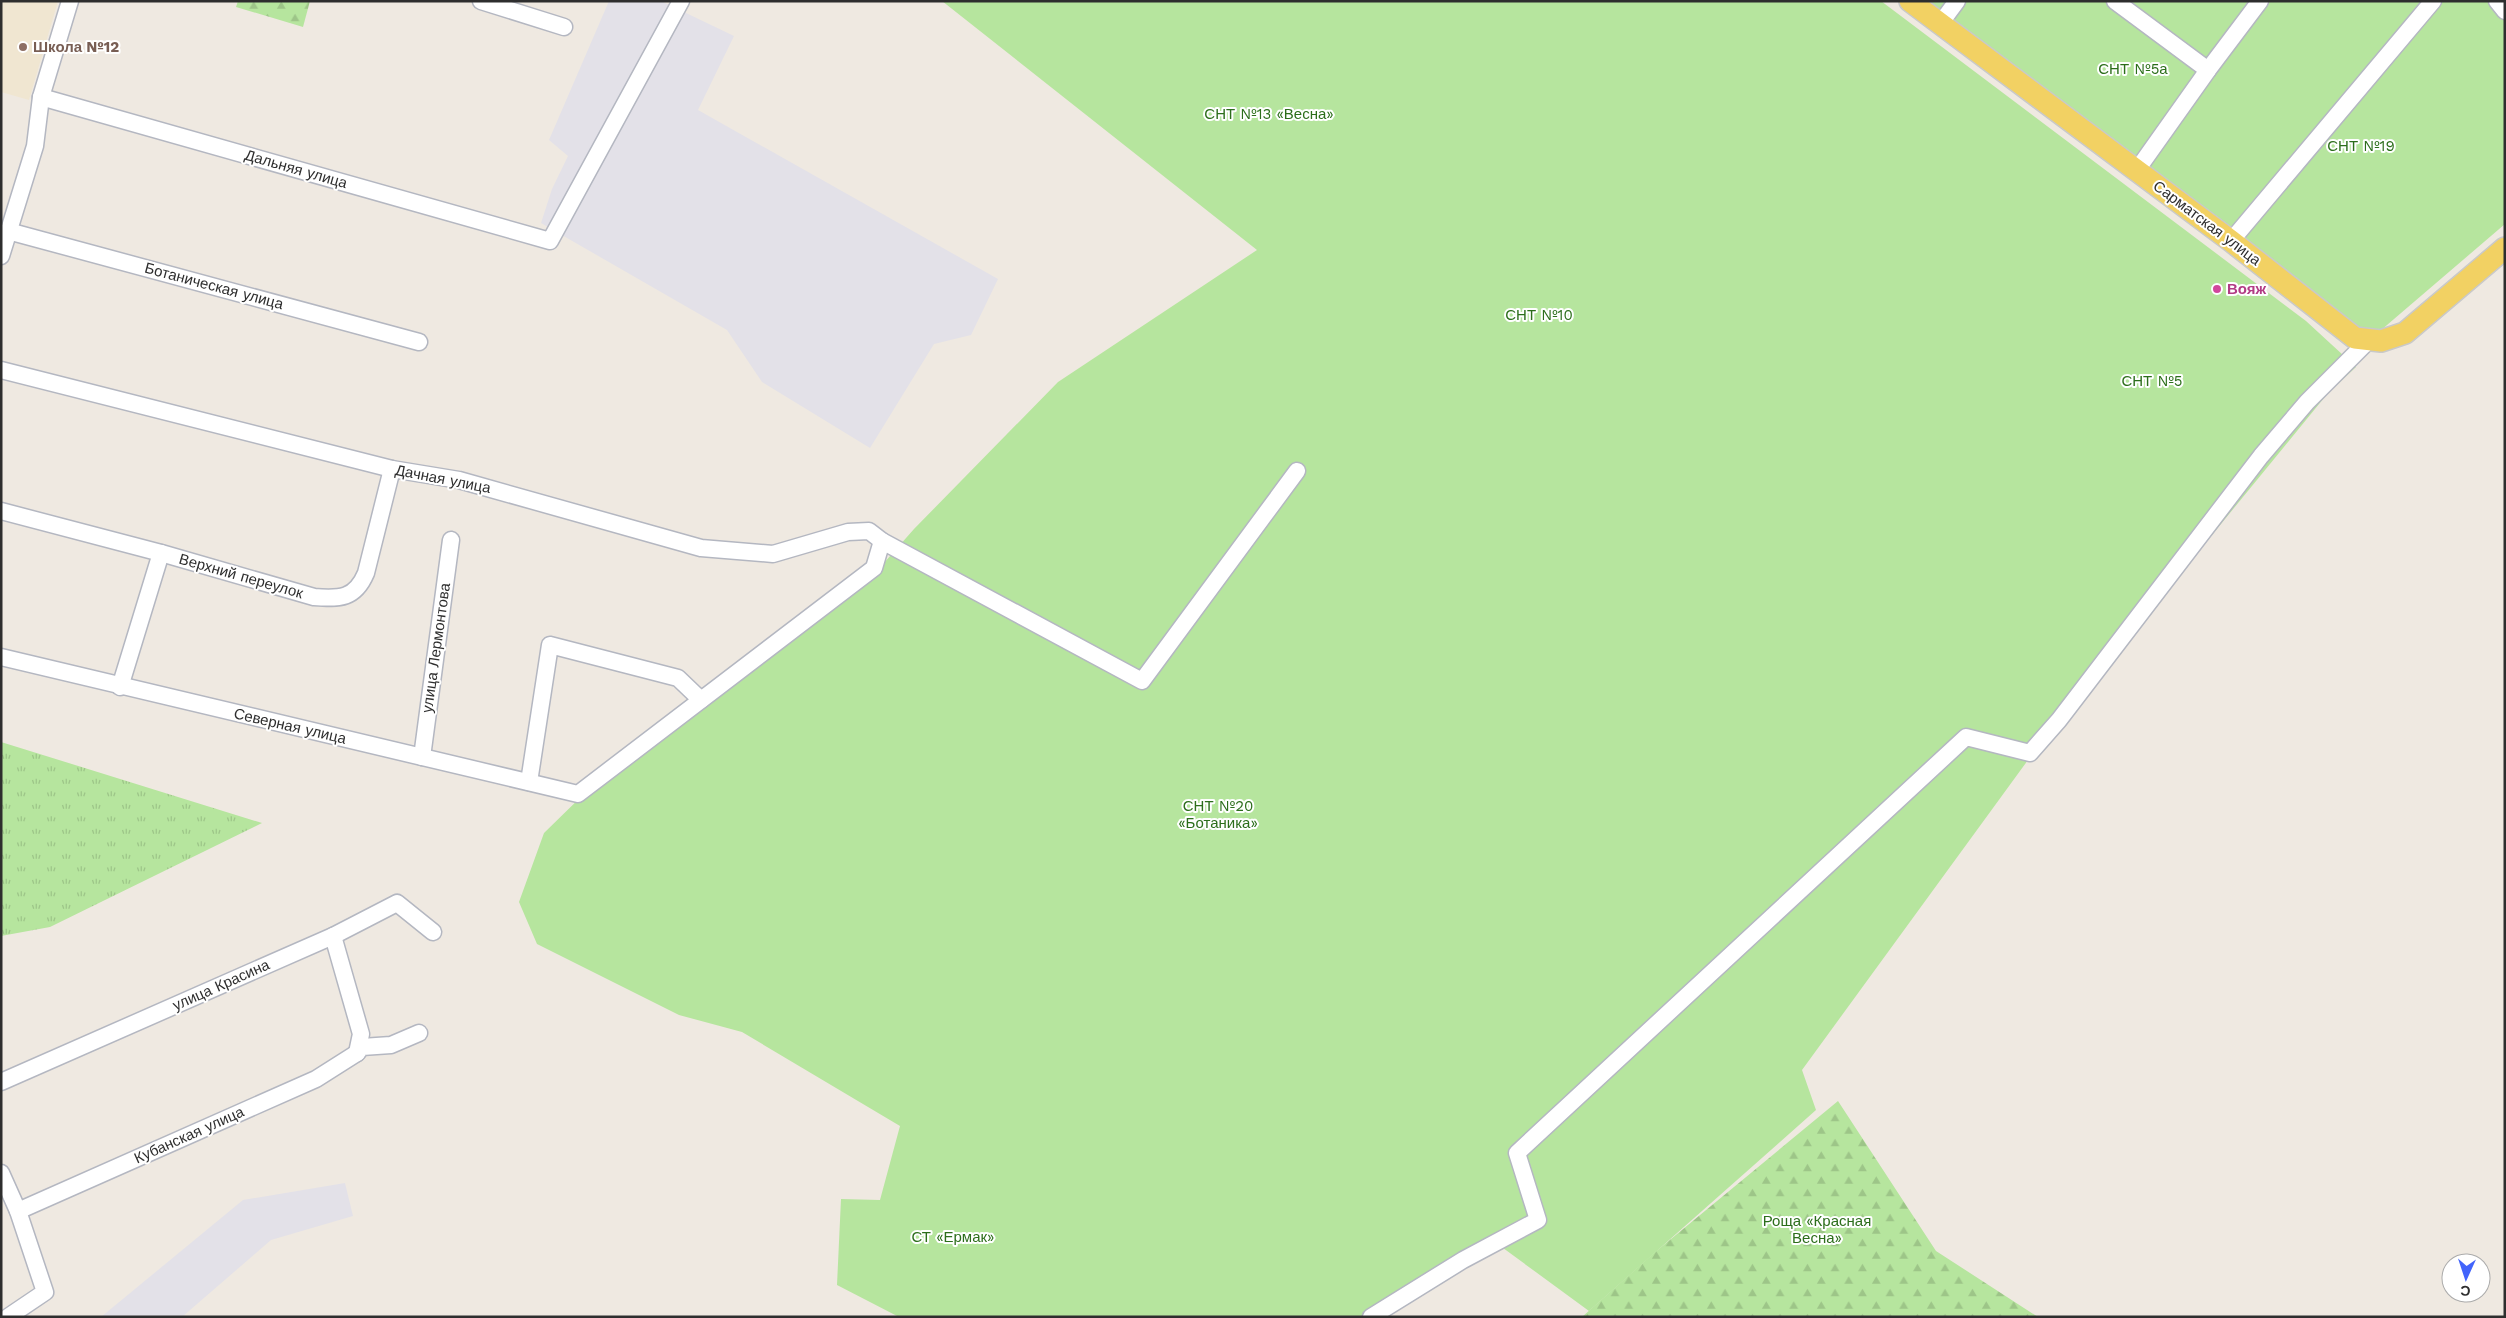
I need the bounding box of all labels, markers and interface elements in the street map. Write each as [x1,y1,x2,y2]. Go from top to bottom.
place label: Школа №12 [33,38,119,56]
marker: Школа №12 [17,41,29,53]
park label: СНТ №5а [2098,60,2168,78]
park label: СНТ №13 «Весна» [1204,105,1334,123]
park label: СНТ №19 [2327,137,2395,155]
street label: Дальняя улица [243,146,350,192]
street label: Сарматская улица [2150,177,2265,270]
street label: Ботаническая улица [143,259,286,313]
place label: Вояж [2227,280,2267,298]
marker: Вояж [2211,283,2223,295]
park label: СНТ №10 [1505,306,1573,324]
park label: СНТ №5 [2121,372,2183,390]
street label: Дачная улица [394,461,493,497]
street label: Верхний переулок [177,550,305,602]
street label: улица Лермонтова [418,581,454,714]
street label: Северная улица [232,704,349,748]
park label: СНТ №20 «Ботаника» [1178,797,1258,832]
street label: улица Красина [170,955,273,1014]
street label: Кубанская улица [131,1102,247,1167]
park label: Роща «Красная Весна» [1763,1212,1871,1247]
park label: СТ «Ермак» [912,1228,994,1246]
north arrow [2441,1253,2491,1303]
text: С [2460,1283,2471,1299]

